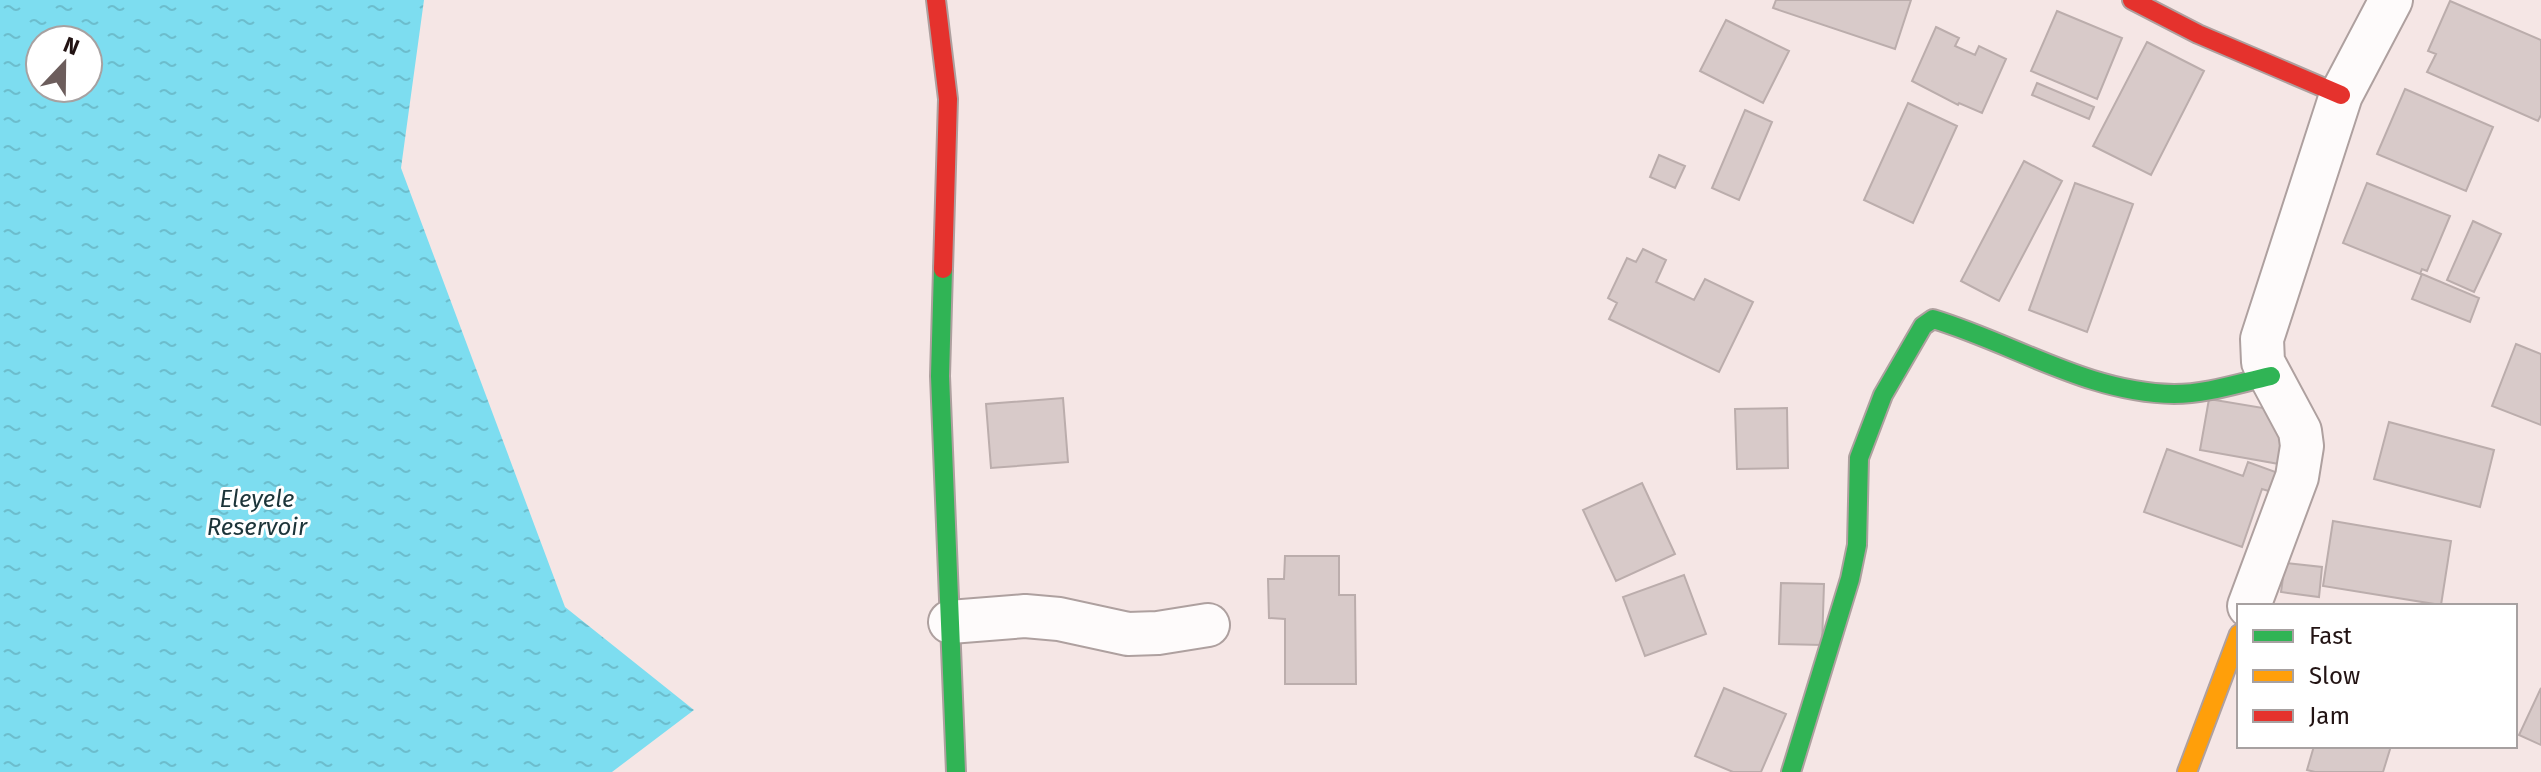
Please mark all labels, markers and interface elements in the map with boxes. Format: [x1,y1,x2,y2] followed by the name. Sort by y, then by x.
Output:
[24,24,104,104] north arrow
[59,31,83,61] text: N
[207,485,308,541] water label: Eleyele Reservoir
[2237,604,2517,748] legend
[2309,622,2352,650] text: Fast
[2309,662,2360,690] text: Slow
[2309,702,2350,730] text: Jam

